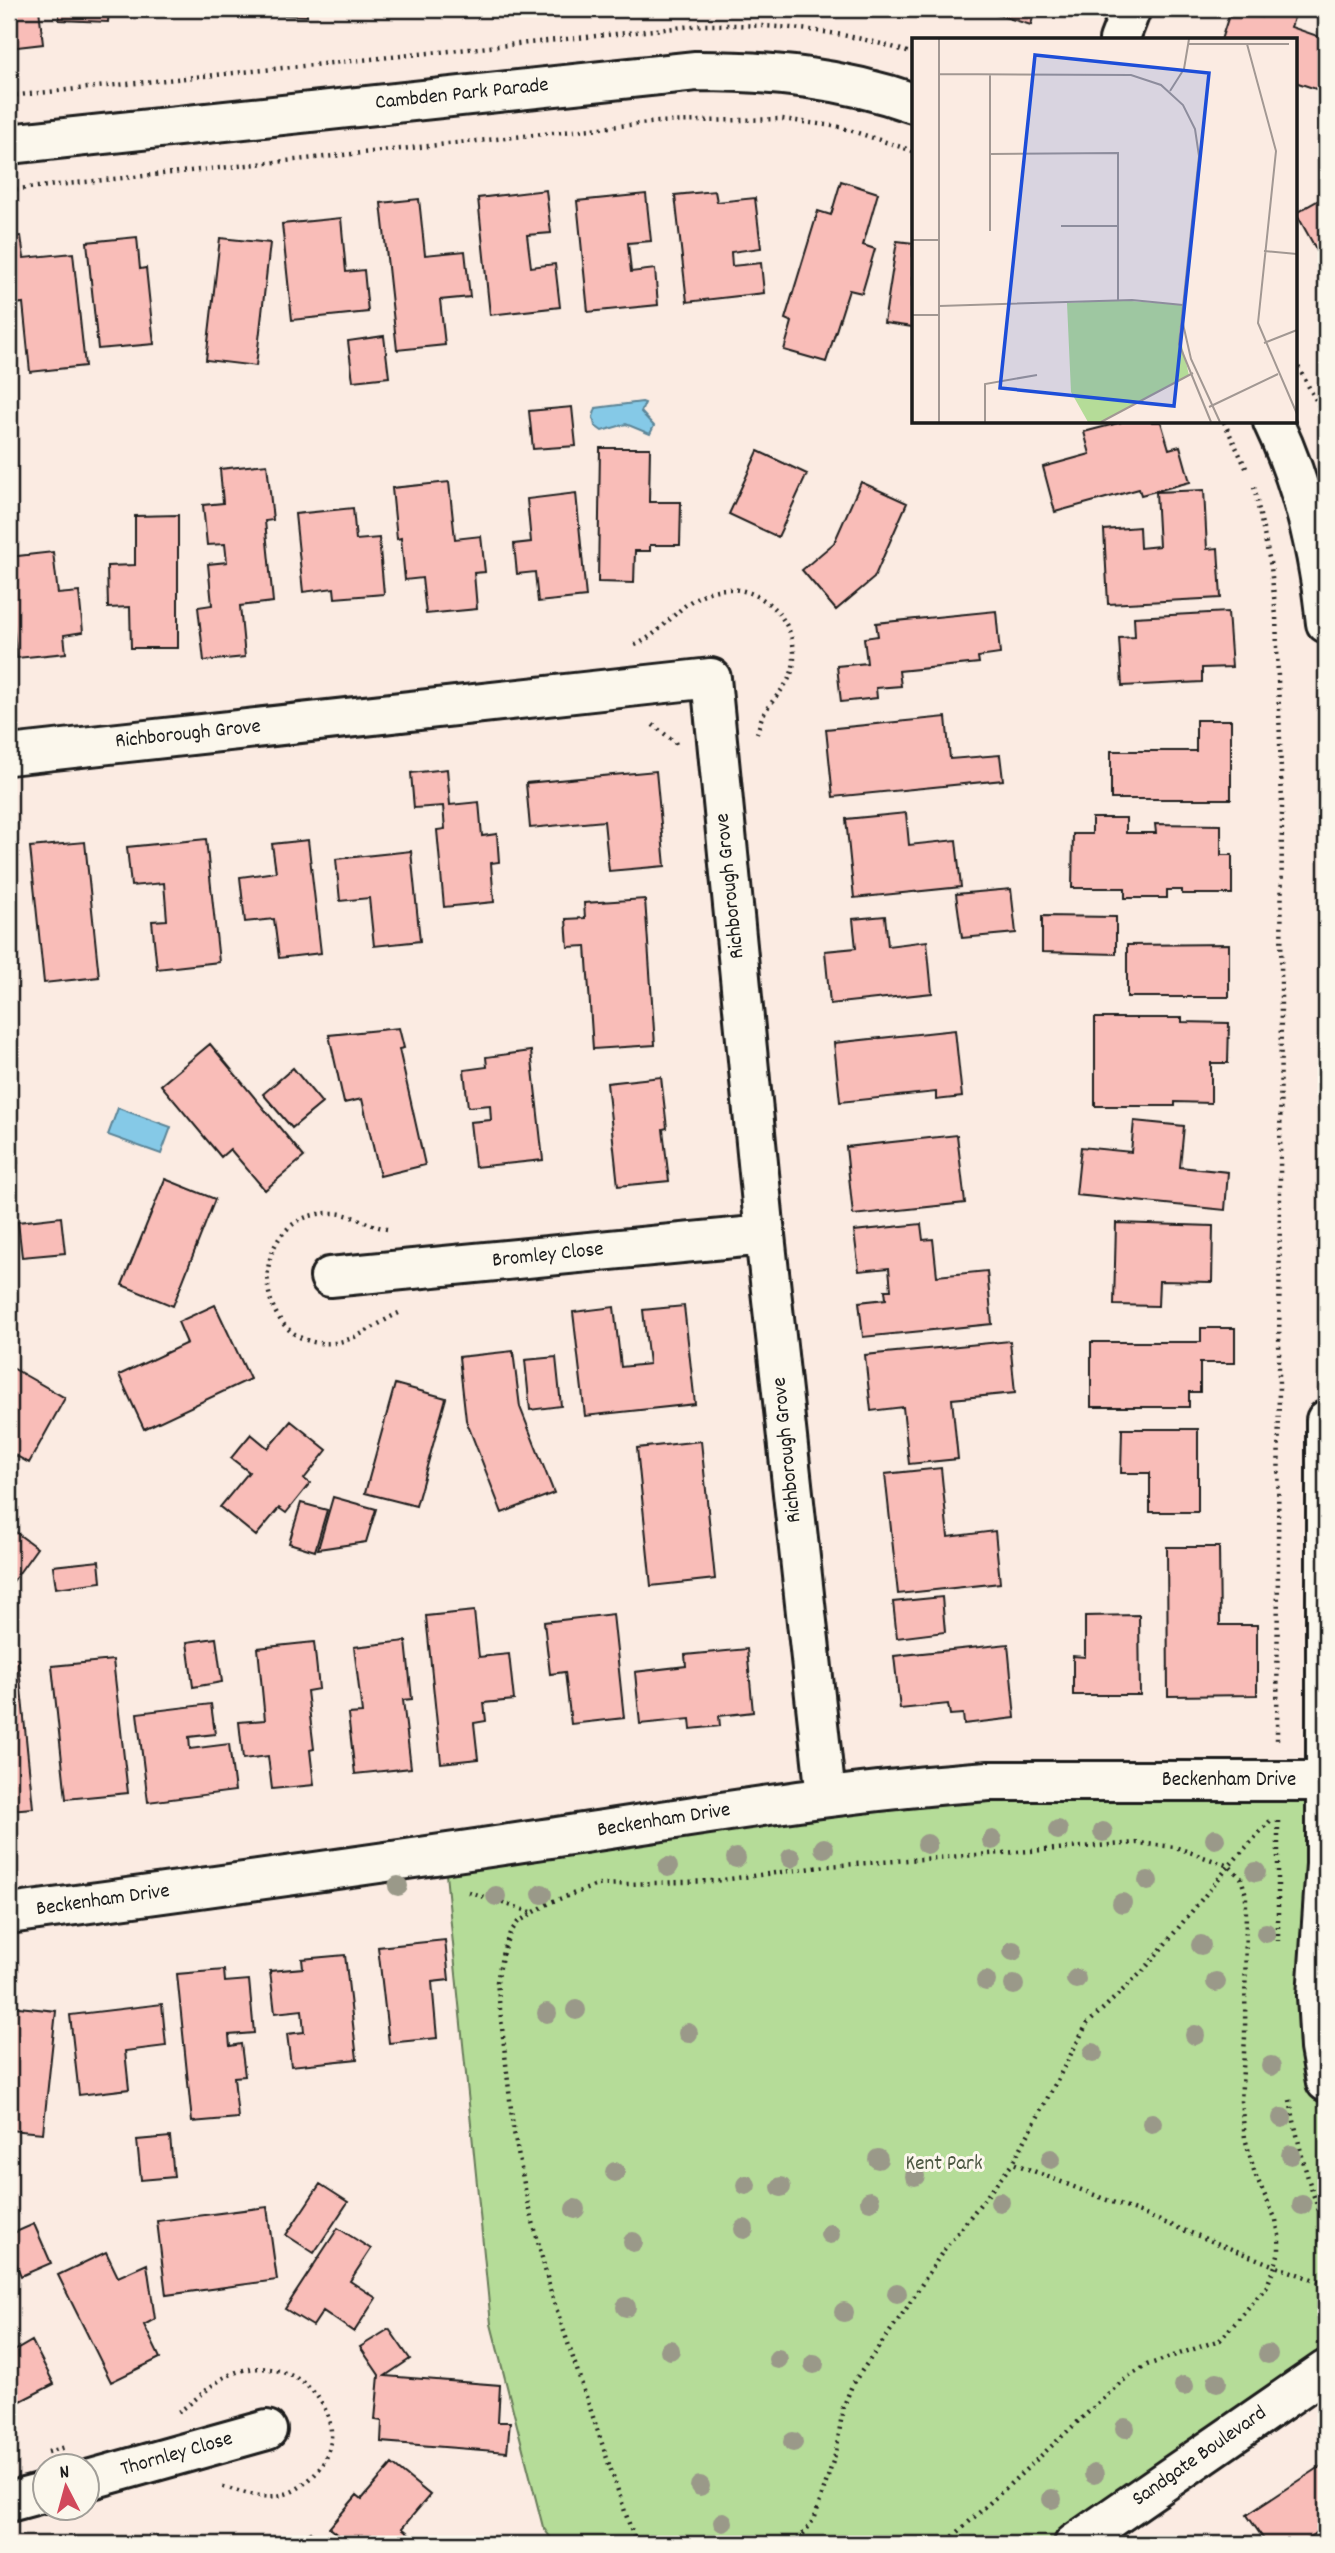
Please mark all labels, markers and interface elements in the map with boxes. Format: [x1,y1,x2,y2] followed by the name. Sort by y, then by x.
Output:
[912,38,1296,424] inset map
[374,71,550,119] street label: Cambden Park Parade
[114,712,262,758] street label: Richborough Grove
[708,812,754,960] street label: Richborough Grove
[491,1235,605,1277] street label: Bromley Close
[765,1376,811,1524] street label: Richborough Grove
[1162,1766,1296,1796] street label: Beckenham Drive
[595,1796,733,1846] street label: Beckenham Drive
[34,1877,172,1925] street label: Beckenham Drive
[906,2150,983,2180] park label: Kent Park
[1127,2399,1273,2515] street label: Sandgate Boulevard
[117,2425,237,2485] street label: Thornley Close
[32,2452,102,2522] north arrow
[59,2460,71,2487] text: N

